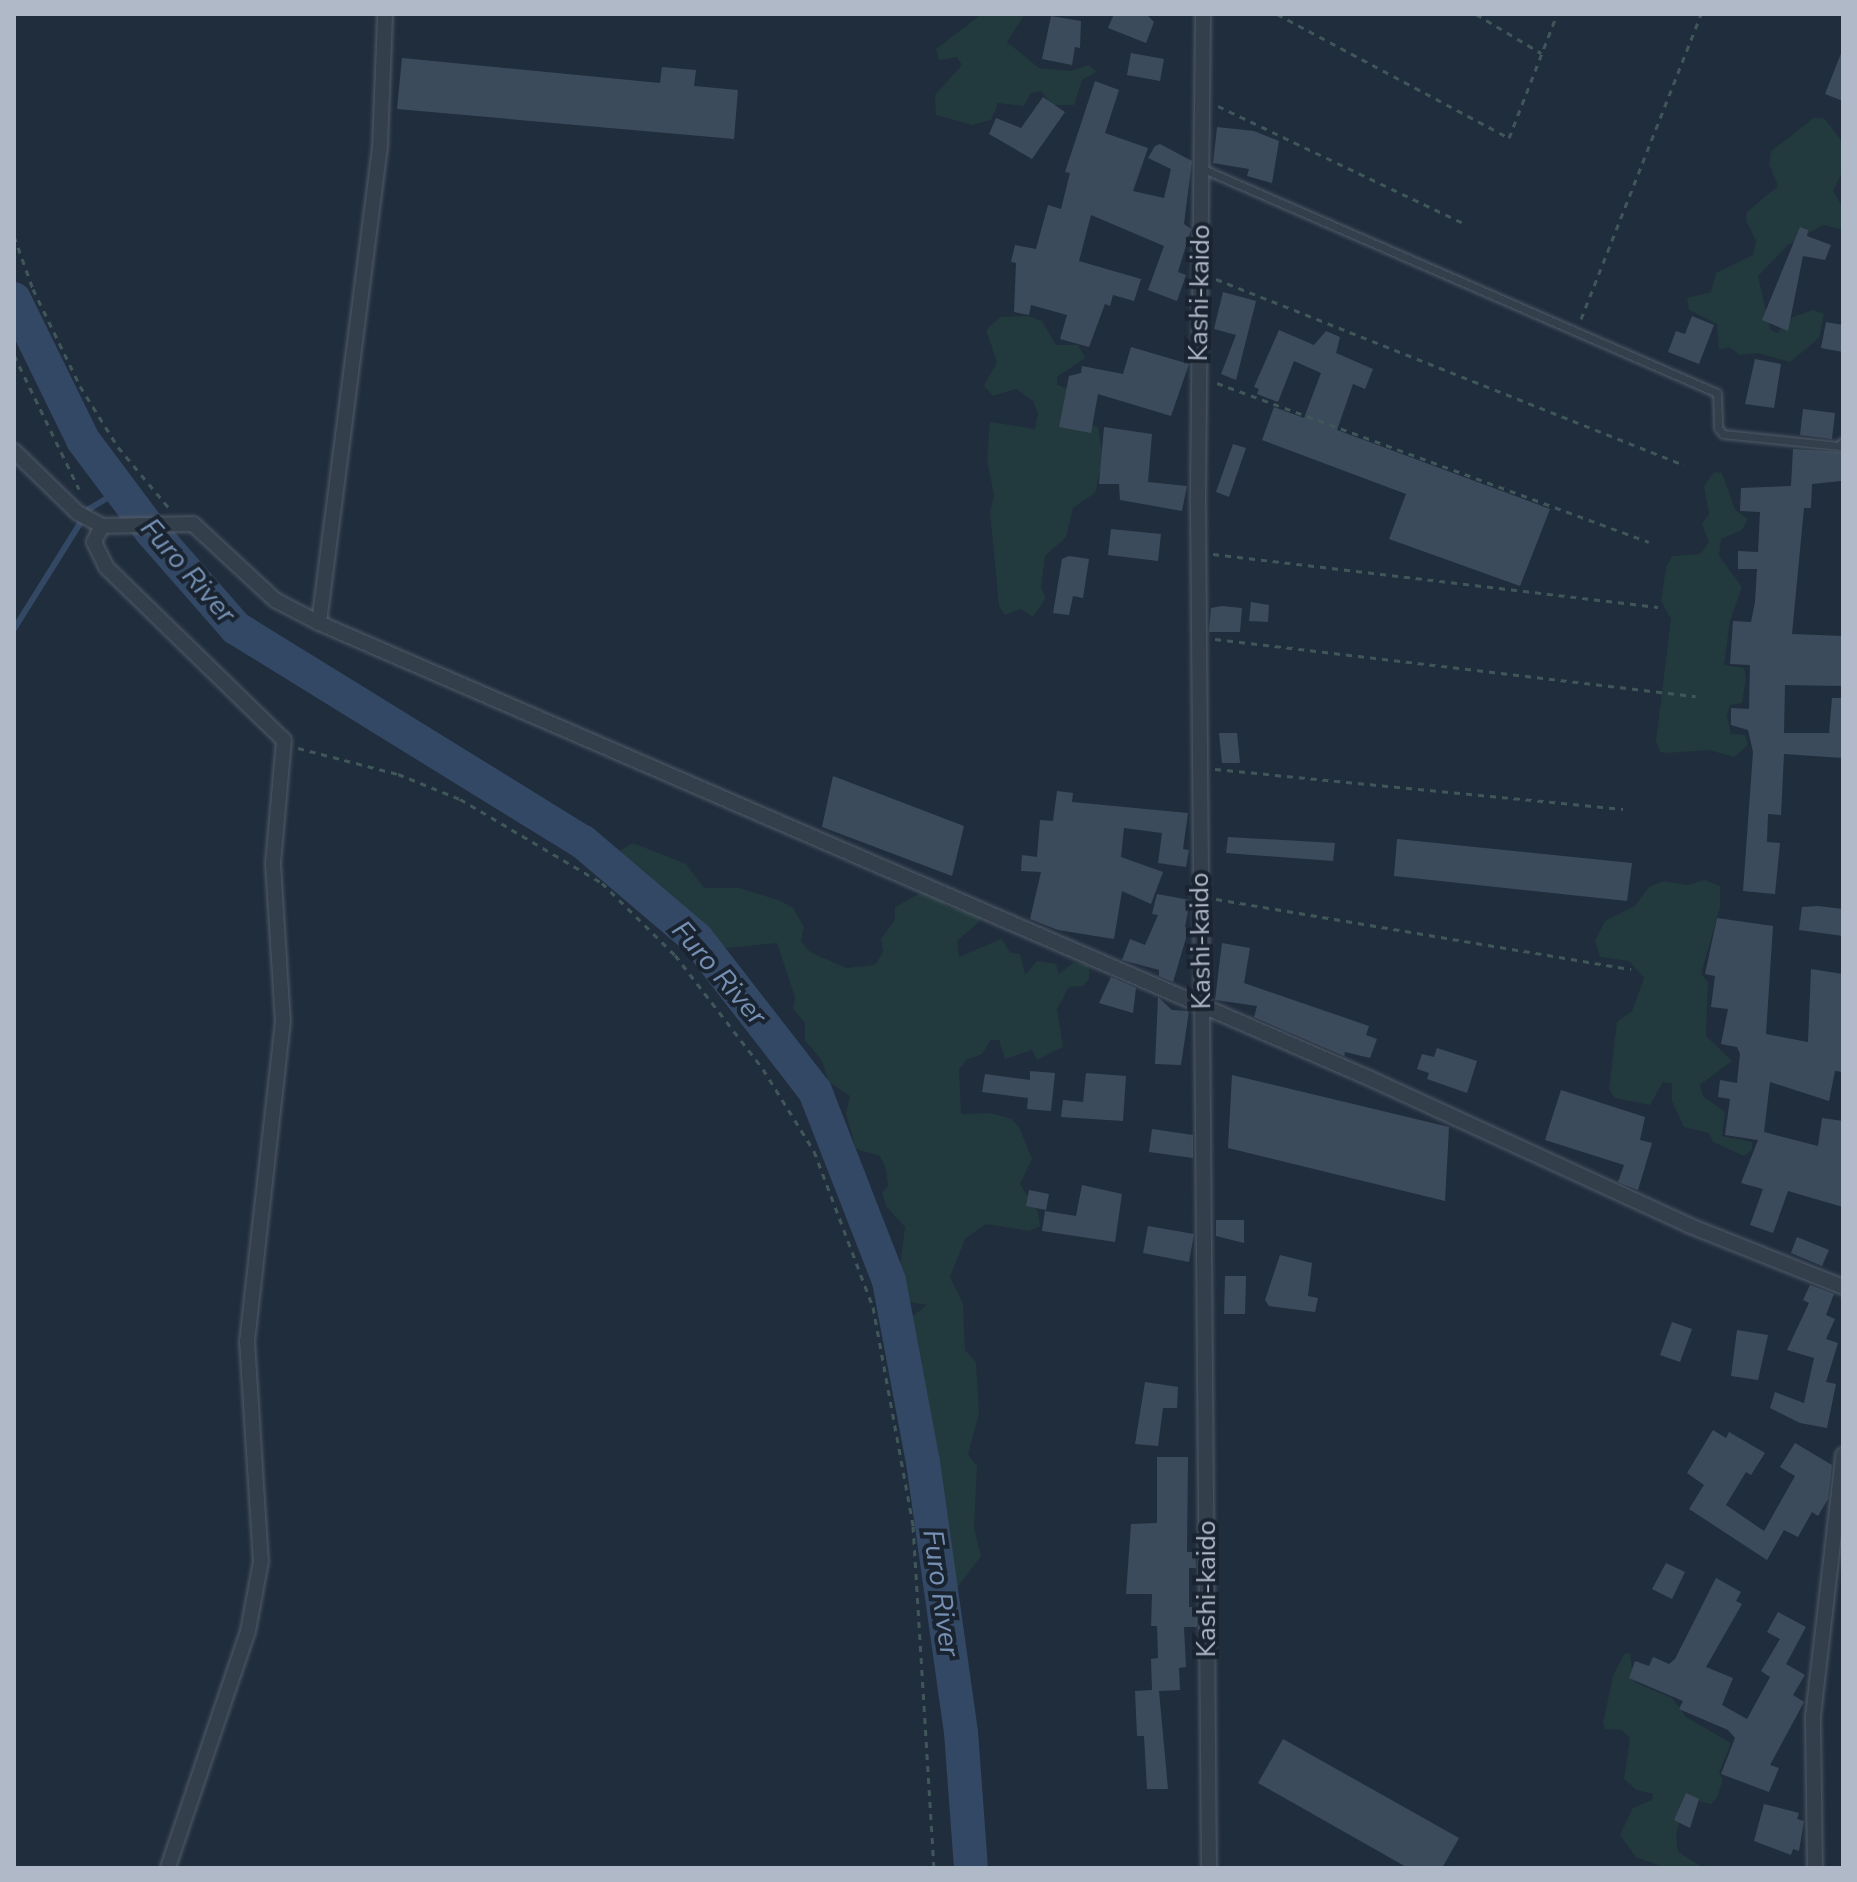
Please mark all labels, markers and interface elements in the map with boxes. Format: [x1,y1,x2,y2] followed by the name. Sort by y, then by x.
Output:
[1183,224,1217,362] street label: Kashi-kaido
[133,512,243,630] water label: Furo River
[1184,872,1218,1010] street label: Kashi-kaido
[664,914,774,1032] water label: Furo River
[1191,1521,1223,1657] street label: Kashi-kaido
[915,1527,967,1659] water label: Furo River

